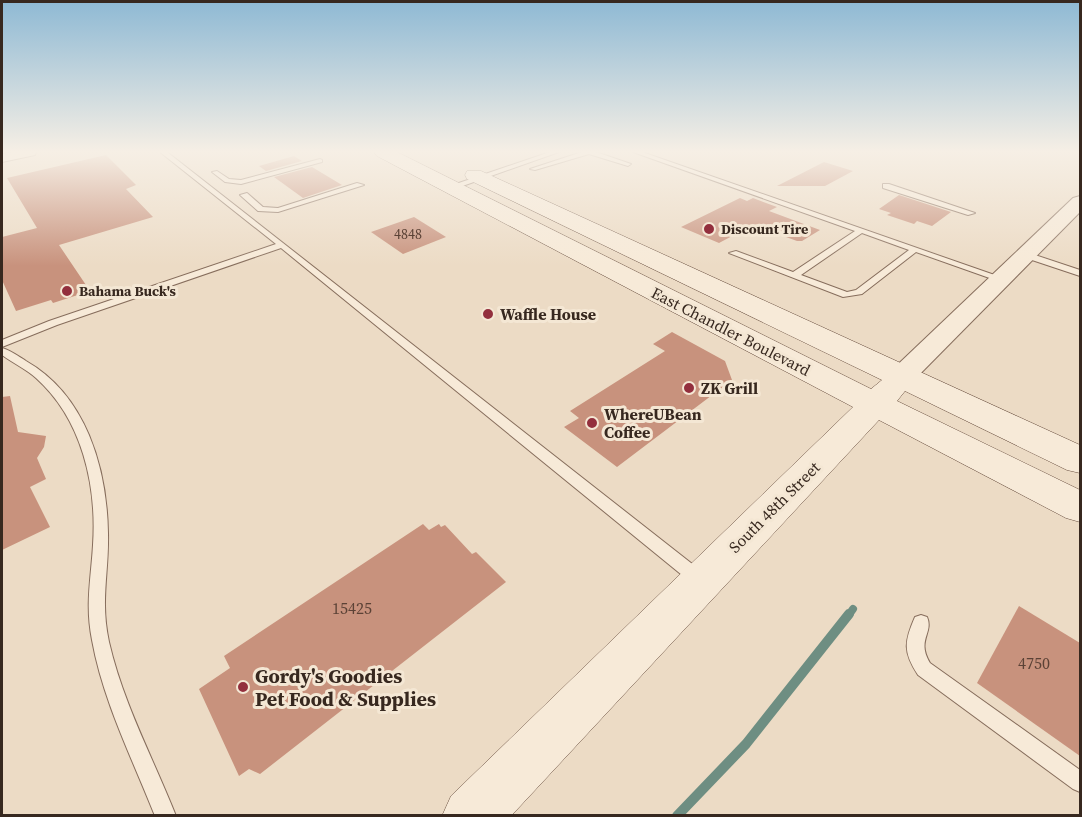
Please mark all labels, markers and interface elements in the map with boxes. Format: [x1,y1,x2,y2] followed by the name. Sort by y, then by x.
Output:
[721,219,808,239] place label: Discount Tire
[702,222,716,236] marker: Discount Tire
[394,224,422,244] house number: 4848
[79,281,176,301] place label: Bahama Buck's
[648,281,814,381] street label: East Chandler Boulevard
[60,284,74,298] marker: Bahama Buck's
[500,303,596,325] place label: Waffle House
[481,307,495,321] marker: Waffle House
[701,377,758,399] place label: ZK Grill
[682,381,696,395] marker: ZK Grill
[604,403,702,443] place label: WhereUBean Coffee
[585,416,599,430] marker: WhereUBean Coffee
[724,456,825,557] street label: South 48th Street
[332,597,372,619] house number: 15425
[1018,652,1050,674] house number: 4750
[255,662,436,713] place label: Gordy's Goodies Pet Food & Supplies
[236,680,250,694] marker: Gordy's Goodies Pet Food & Supplies

